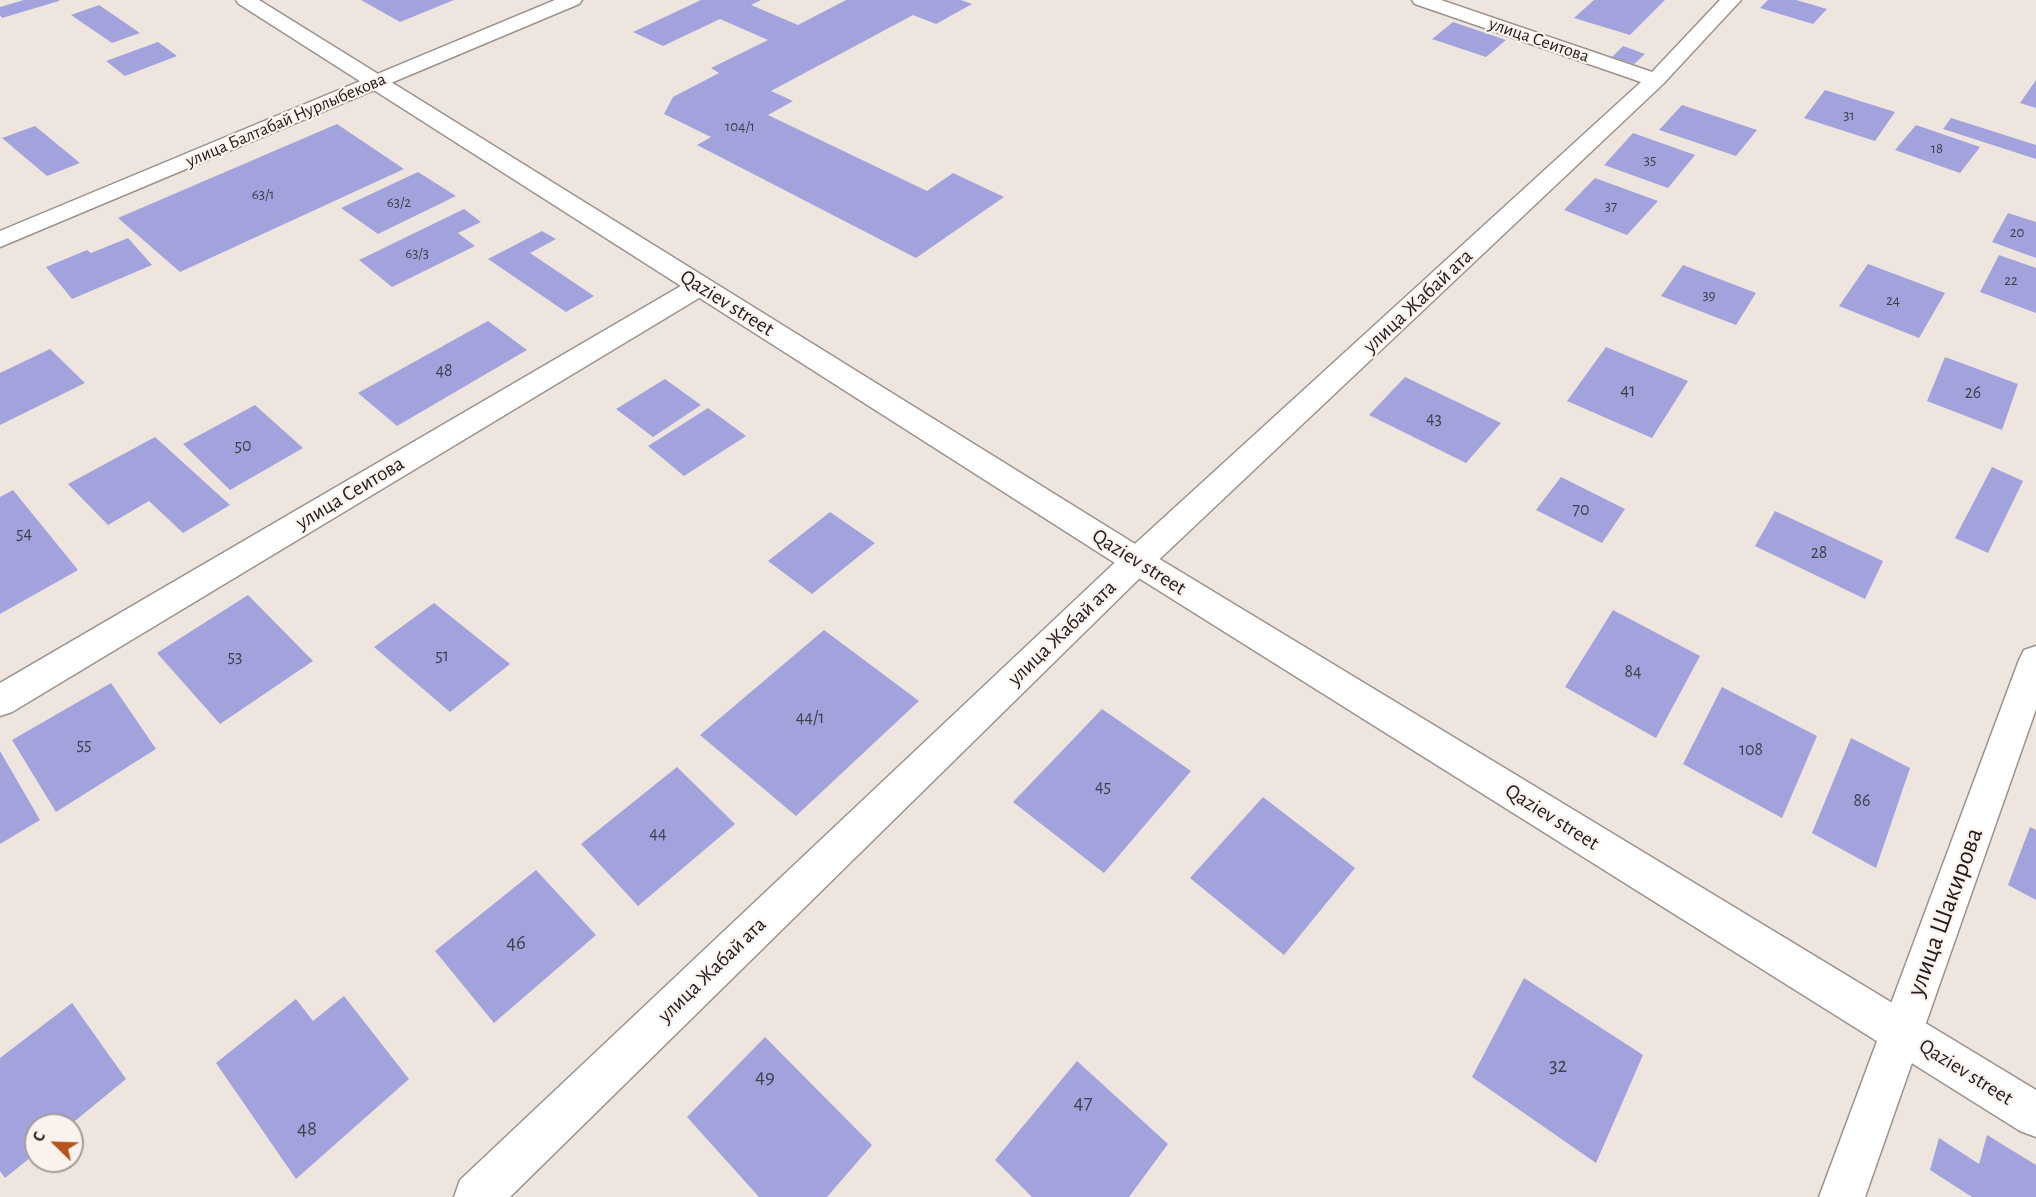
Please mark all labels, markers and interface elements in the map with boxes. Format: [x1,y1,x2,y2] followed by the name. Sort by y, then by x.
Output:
[1486,13,1592,67] street label: улица Сеитова
[183,68,389,172] street label: улица Балтабай Нурлыбекова
[1843,106,1855,124] house number: 31
[725,117,755,135] house number: 104/1
[1931,139,1943,157] house number: 18
[1644,151,1656,169] house number: 35
[252,185,274,203] house number: 63/1
[387,193,411,211] house number: 63/2
[1605,197,1617,215] house number: 37
[2010,223,2024,241] house number: 20
[405,244,429,262] house number: 63/3
[1358,244,1478,358] street label: улица Жабай ата
[675,264,779,342] street label: Qaziev street
[2004,271,2018,289] house number: 22
[1702,286,1716,304] house number: 39
[1886,291,1900,309] house number: 24
[435,360,453,382] house number: 48
[1621,380,1635,402] house number: 41
[1965,382,1981,404] house number: 26
[1426,408,1442,430] house number: 43
[234,435,252,457] house number: 50
[291,451,409,535] street label: улица Сеитова
[1572,499,1590,521] house number: 70
[16,523,32,545] house number: 54
[1087,523,1191,601] street label: Qaziev street
[1811,542,1827,564] house number: 28
[1003,575,1121,691] street label: улица Жабай ата
[435,645,449,667] house number: 51
[228,646,242,668] house number: 53
[1624,661,1642,683] house number: 84
[796,707,824,729] house number: 44/1
[76,734,92,756] house number: 55
[1739,739,1763,761] house number: 108
[1095,776,1111,798] house number: 45
[1500,778,1604,856] street label: Qaziev street
[1854,790,1870,812] house number: 86
[649,823,667,845] house number: 44
[1900,824,1990,1000] street label: улица Шакирова
[653,912,771,1028] street label: улица Жабай ата
[506,930,526,956] house number: 46
[1914,1033,2018,1111] street label: Qaziev street
[1549,1053,1567,1079] house number: 32
[755,1064,775,1090] house number: 49
[1074,1090,1092,1116] house number: 47
[24,1113,84,1173] north arrow
[297,1116,317,1142] house number: 48
[30,1130,48,1144] text: С

